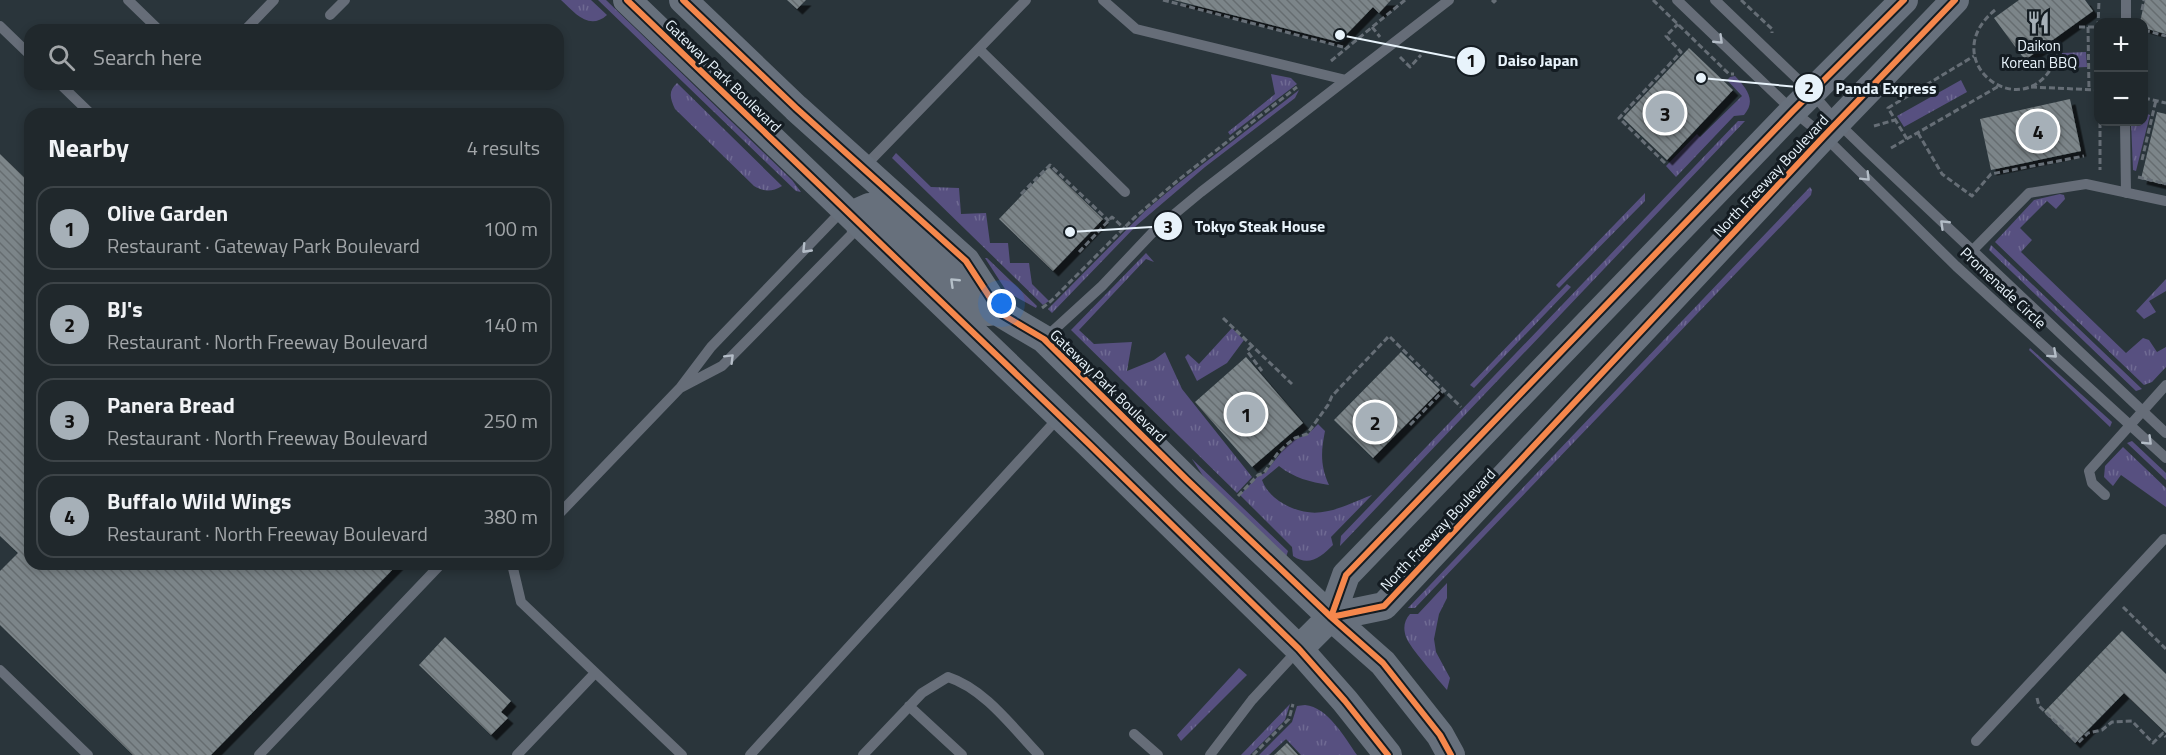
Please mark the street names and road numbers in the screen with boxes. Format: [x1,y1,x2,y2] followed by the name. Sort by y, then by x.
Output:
[660,14,787,138] street label: Gateway Park Boulevard
[1708,109,1834,242] street label: North Freeway Boulevard
[1955,242,2052,334] street label: Promenade Circle
[1045,324,1172,448] street label: Gateway Park Boulevard
[1375,463,1501,596] street label: North Freeway Boulevard

